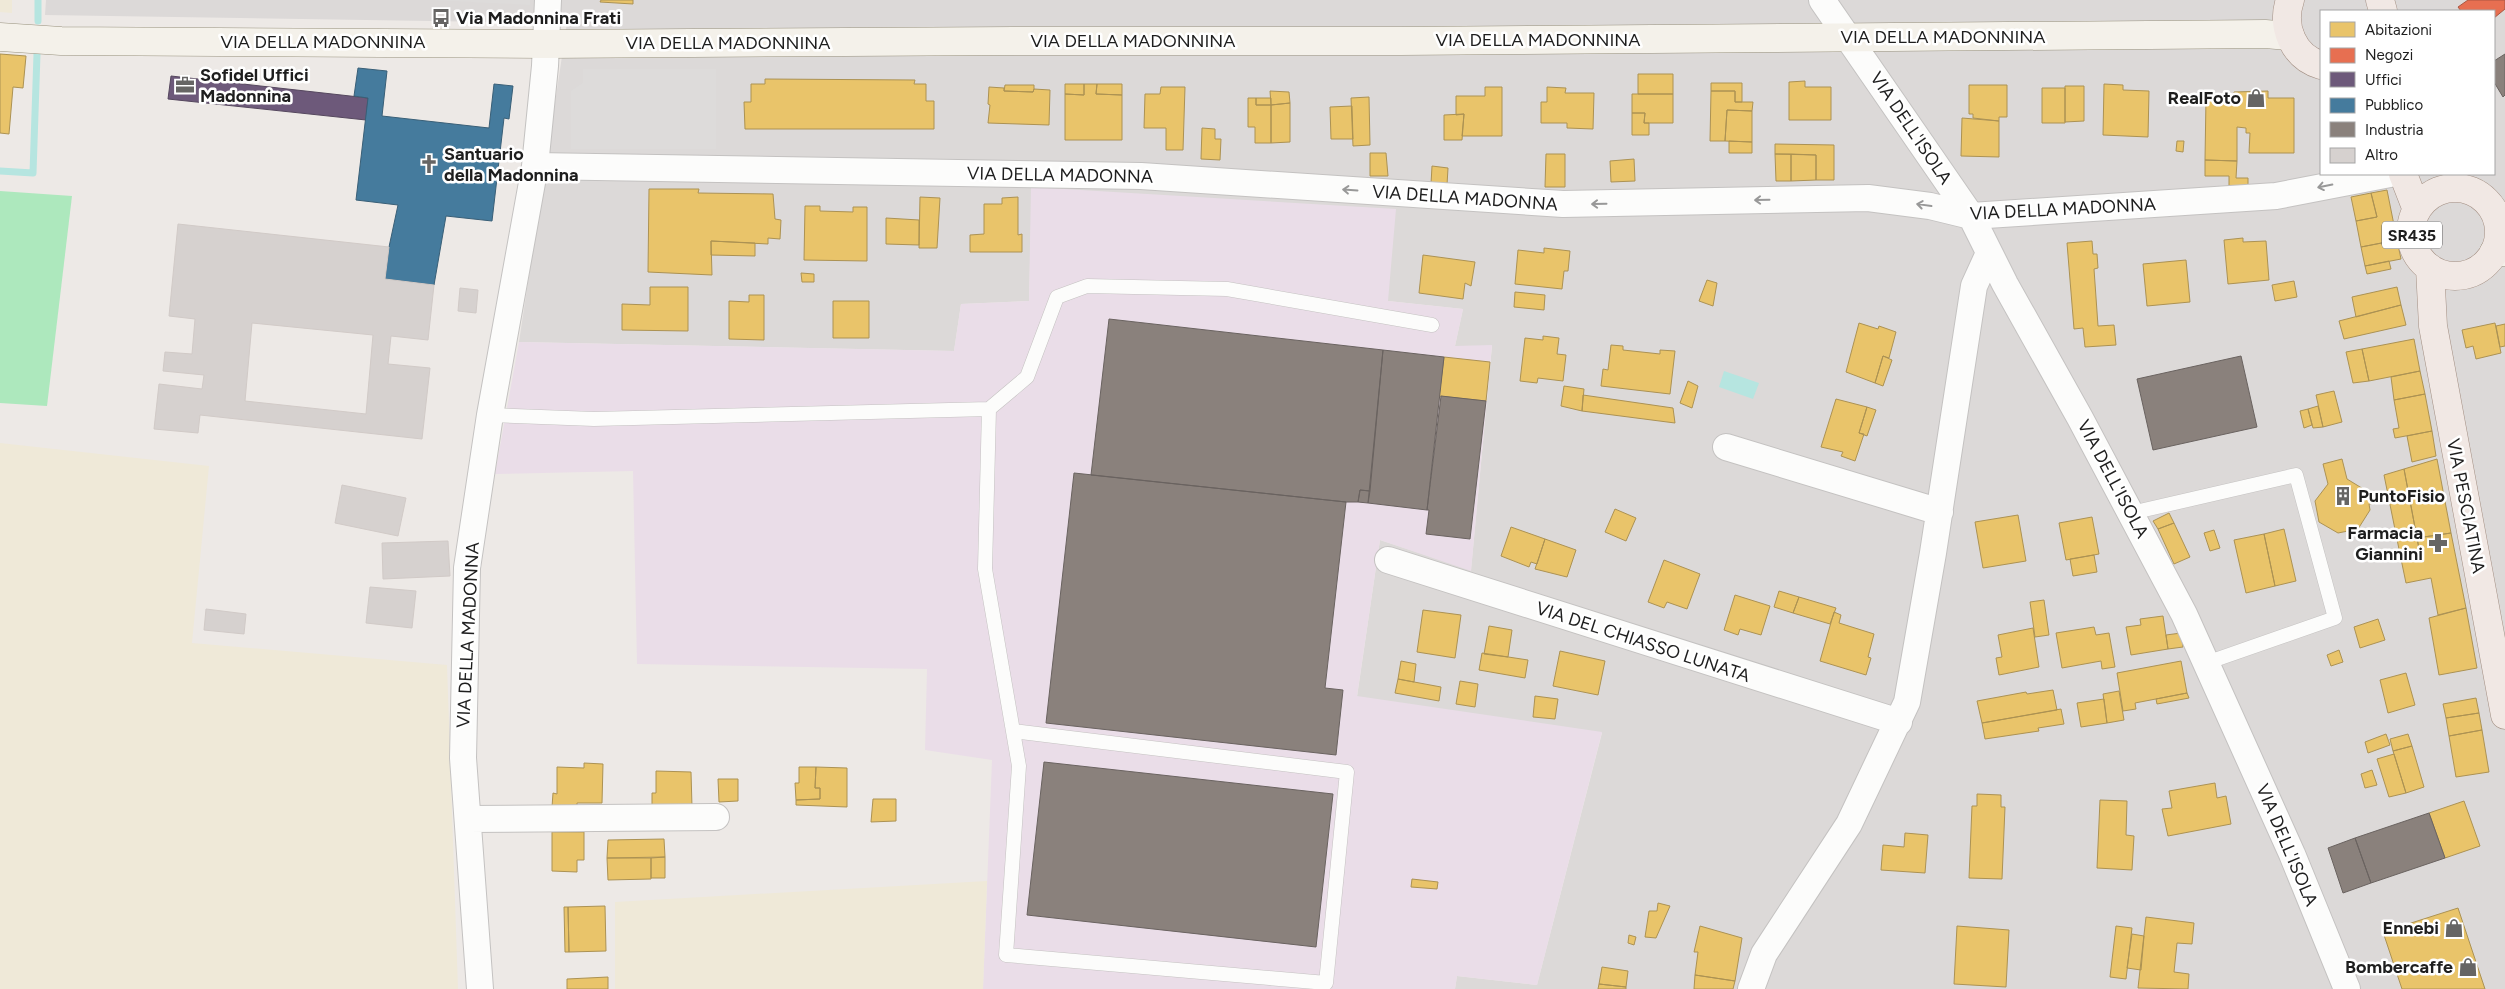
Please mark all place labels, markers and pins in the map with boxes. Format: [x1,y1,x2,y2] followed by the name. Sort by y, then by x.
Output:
[430,7,452,29] bus stop icon: Via Madonnina Frati
[456,7,621,29] place label: Via Madonnina Frati
[200,64,309,107] place label: Sofidel Uffici Madonnina
[174,74,196,96] office icon: Sofidel Uffici Madonnina
[2168,87,2241,109] place label: RealFoto
[2245,87,2267,109] shop icon: RealFoto
[444,143,579,186] place label: Santuario della Madonnina
[418,153,440,175] church icon: Santuario della Madonnina
[2332,485,2354,507] building icon: PuntoFisio
[2358,485,2445,507] place label: PuntoFisio
[2347,522,2423,565] place label: Farmacia Giannini
[2427,532,2449,554] pharmacy icon: Farmacia Giannini
[2383,917,2439,939] place label: Ennebi
[2443,917,2465,939] shop icon: Ennebi
[2345,956,2453,978] place label: Bombercaffe
[2457,956,2479,978] shop icon: Bombercaffe

